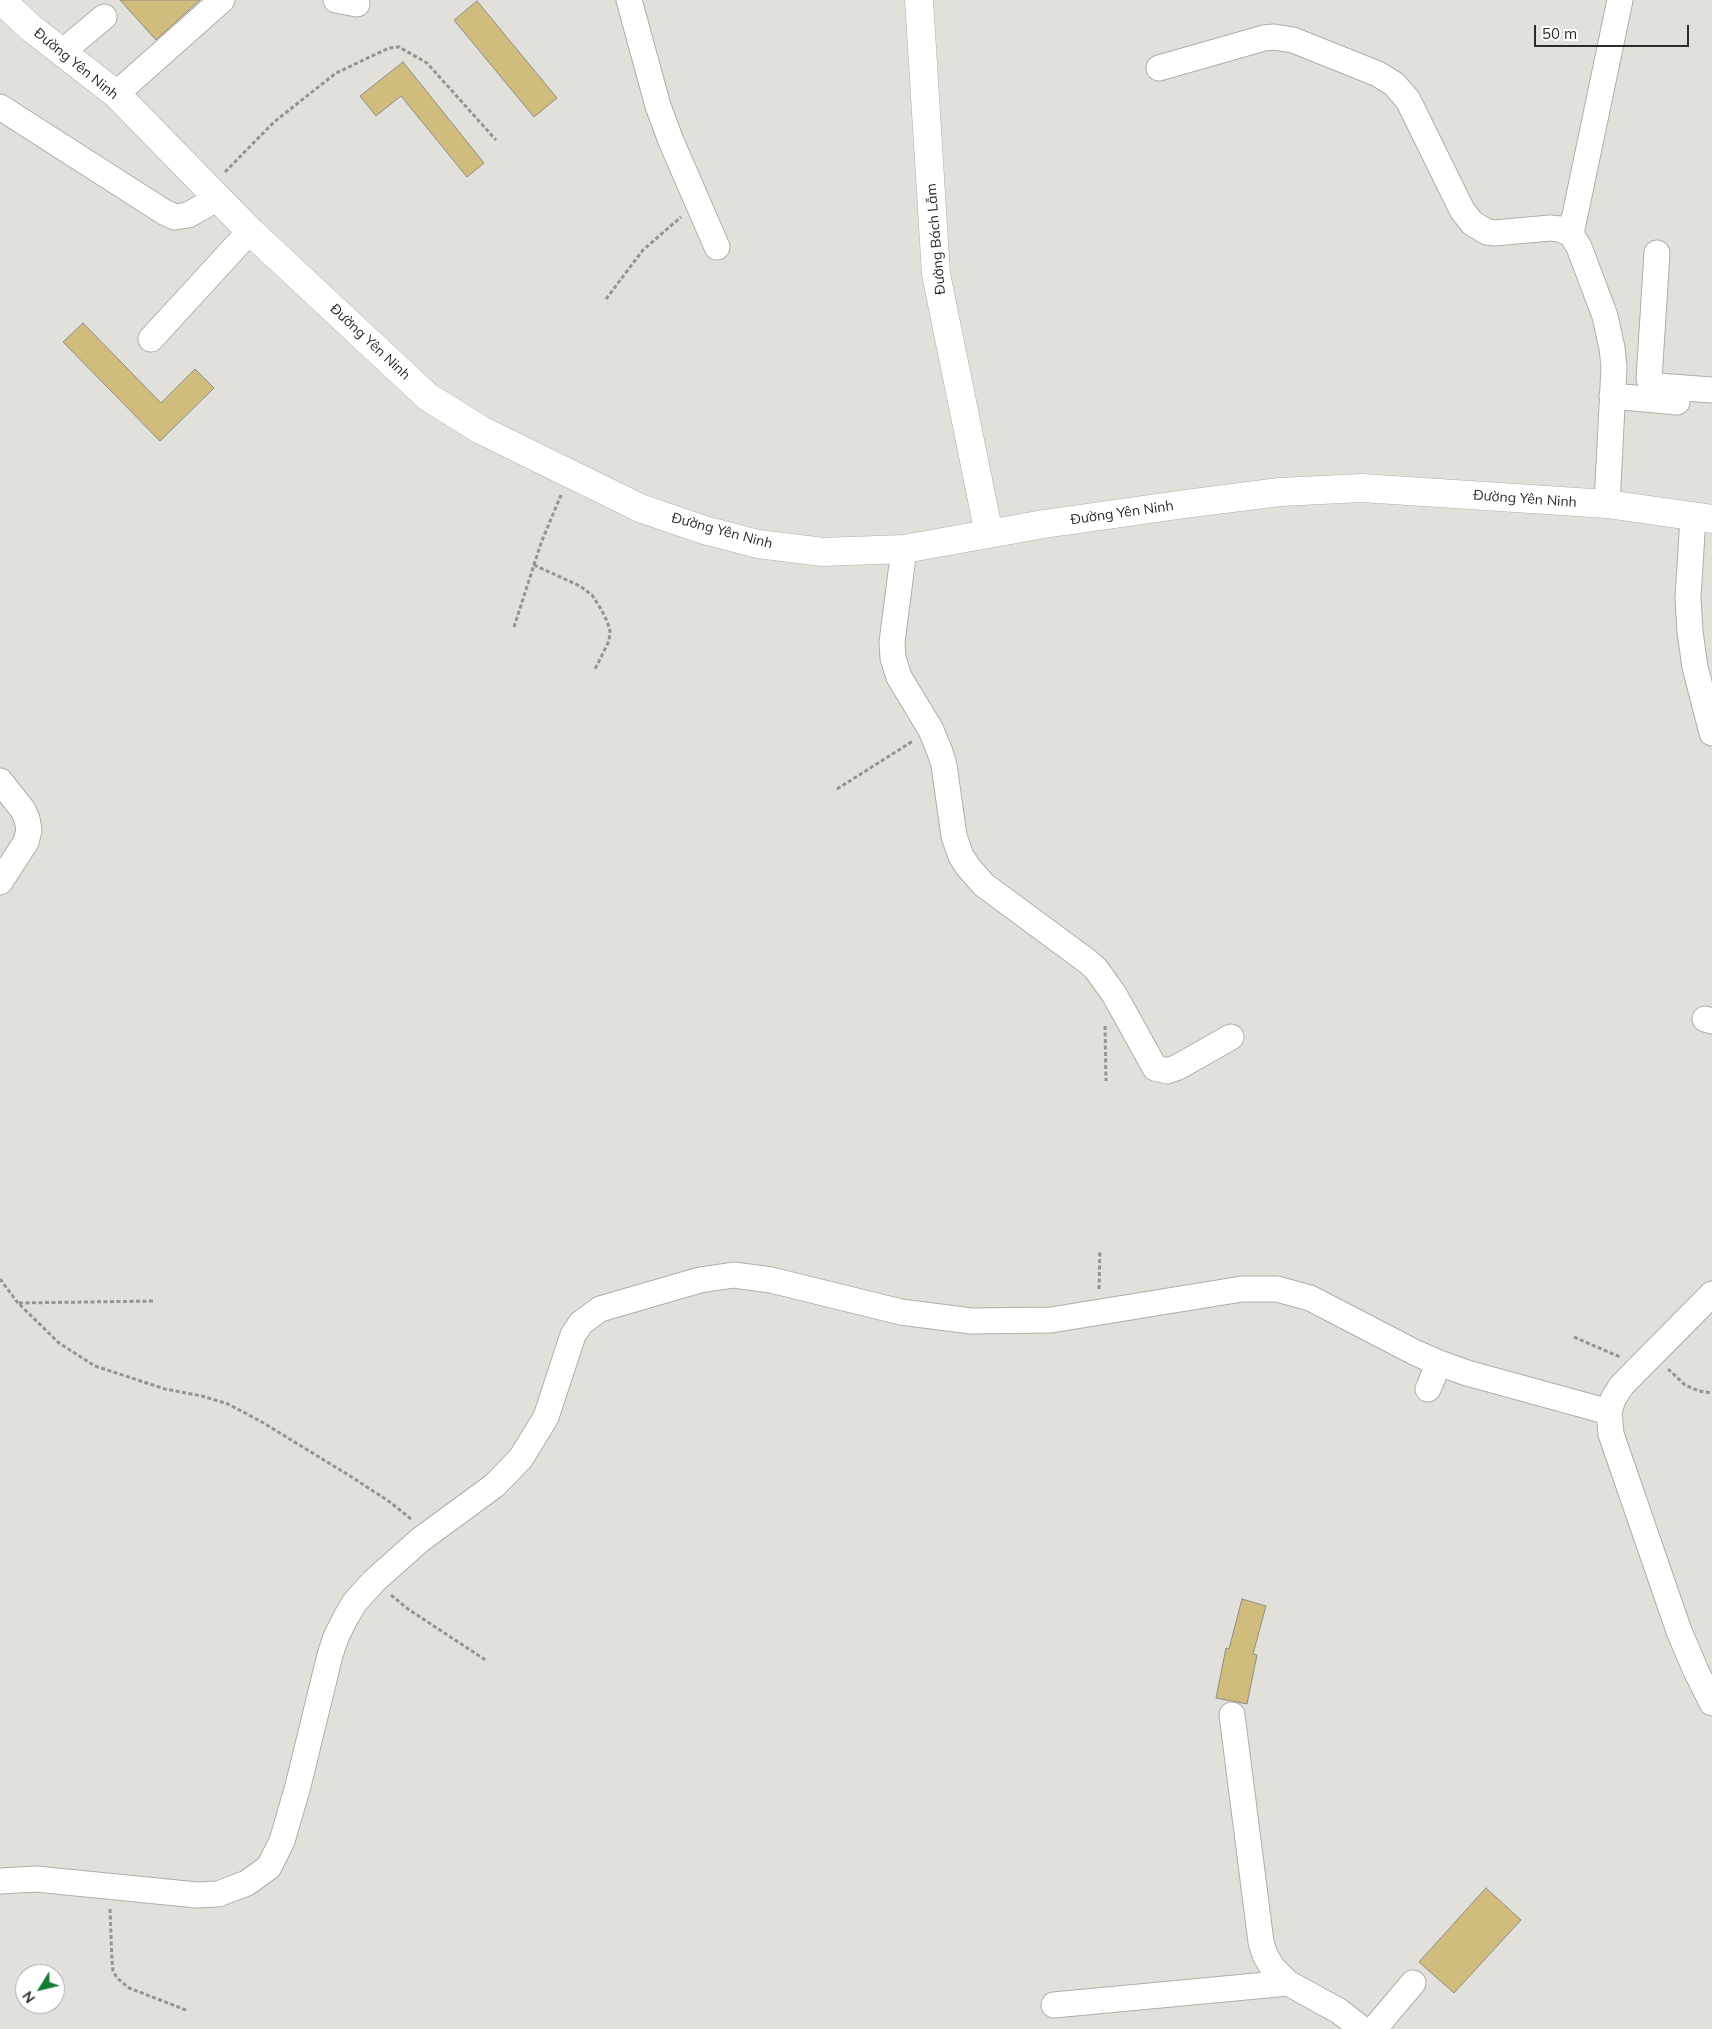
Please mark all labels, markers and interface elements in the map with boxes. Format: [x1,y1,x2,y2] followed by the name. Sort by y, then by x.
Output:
[1537,15,1692,47] scale bar
[1542,24,1577,43] text: 50 m
[30,25,122,103] street label: Đường Yên Ninh
[923,183,949,295] street label: Đường Bách Lẫm
[326,300,414,384] street label: Đường Yên Ninh
[1473,487,1577,511] street label: Đường Yên Ninh
[1069,497,1175,529] street label: Đường Yên Ninh
[670,509,774,553] street label: Đường Yên Ninh
[15,1964,65,2014] north arrow
[18,1988,39,2007] text: N

